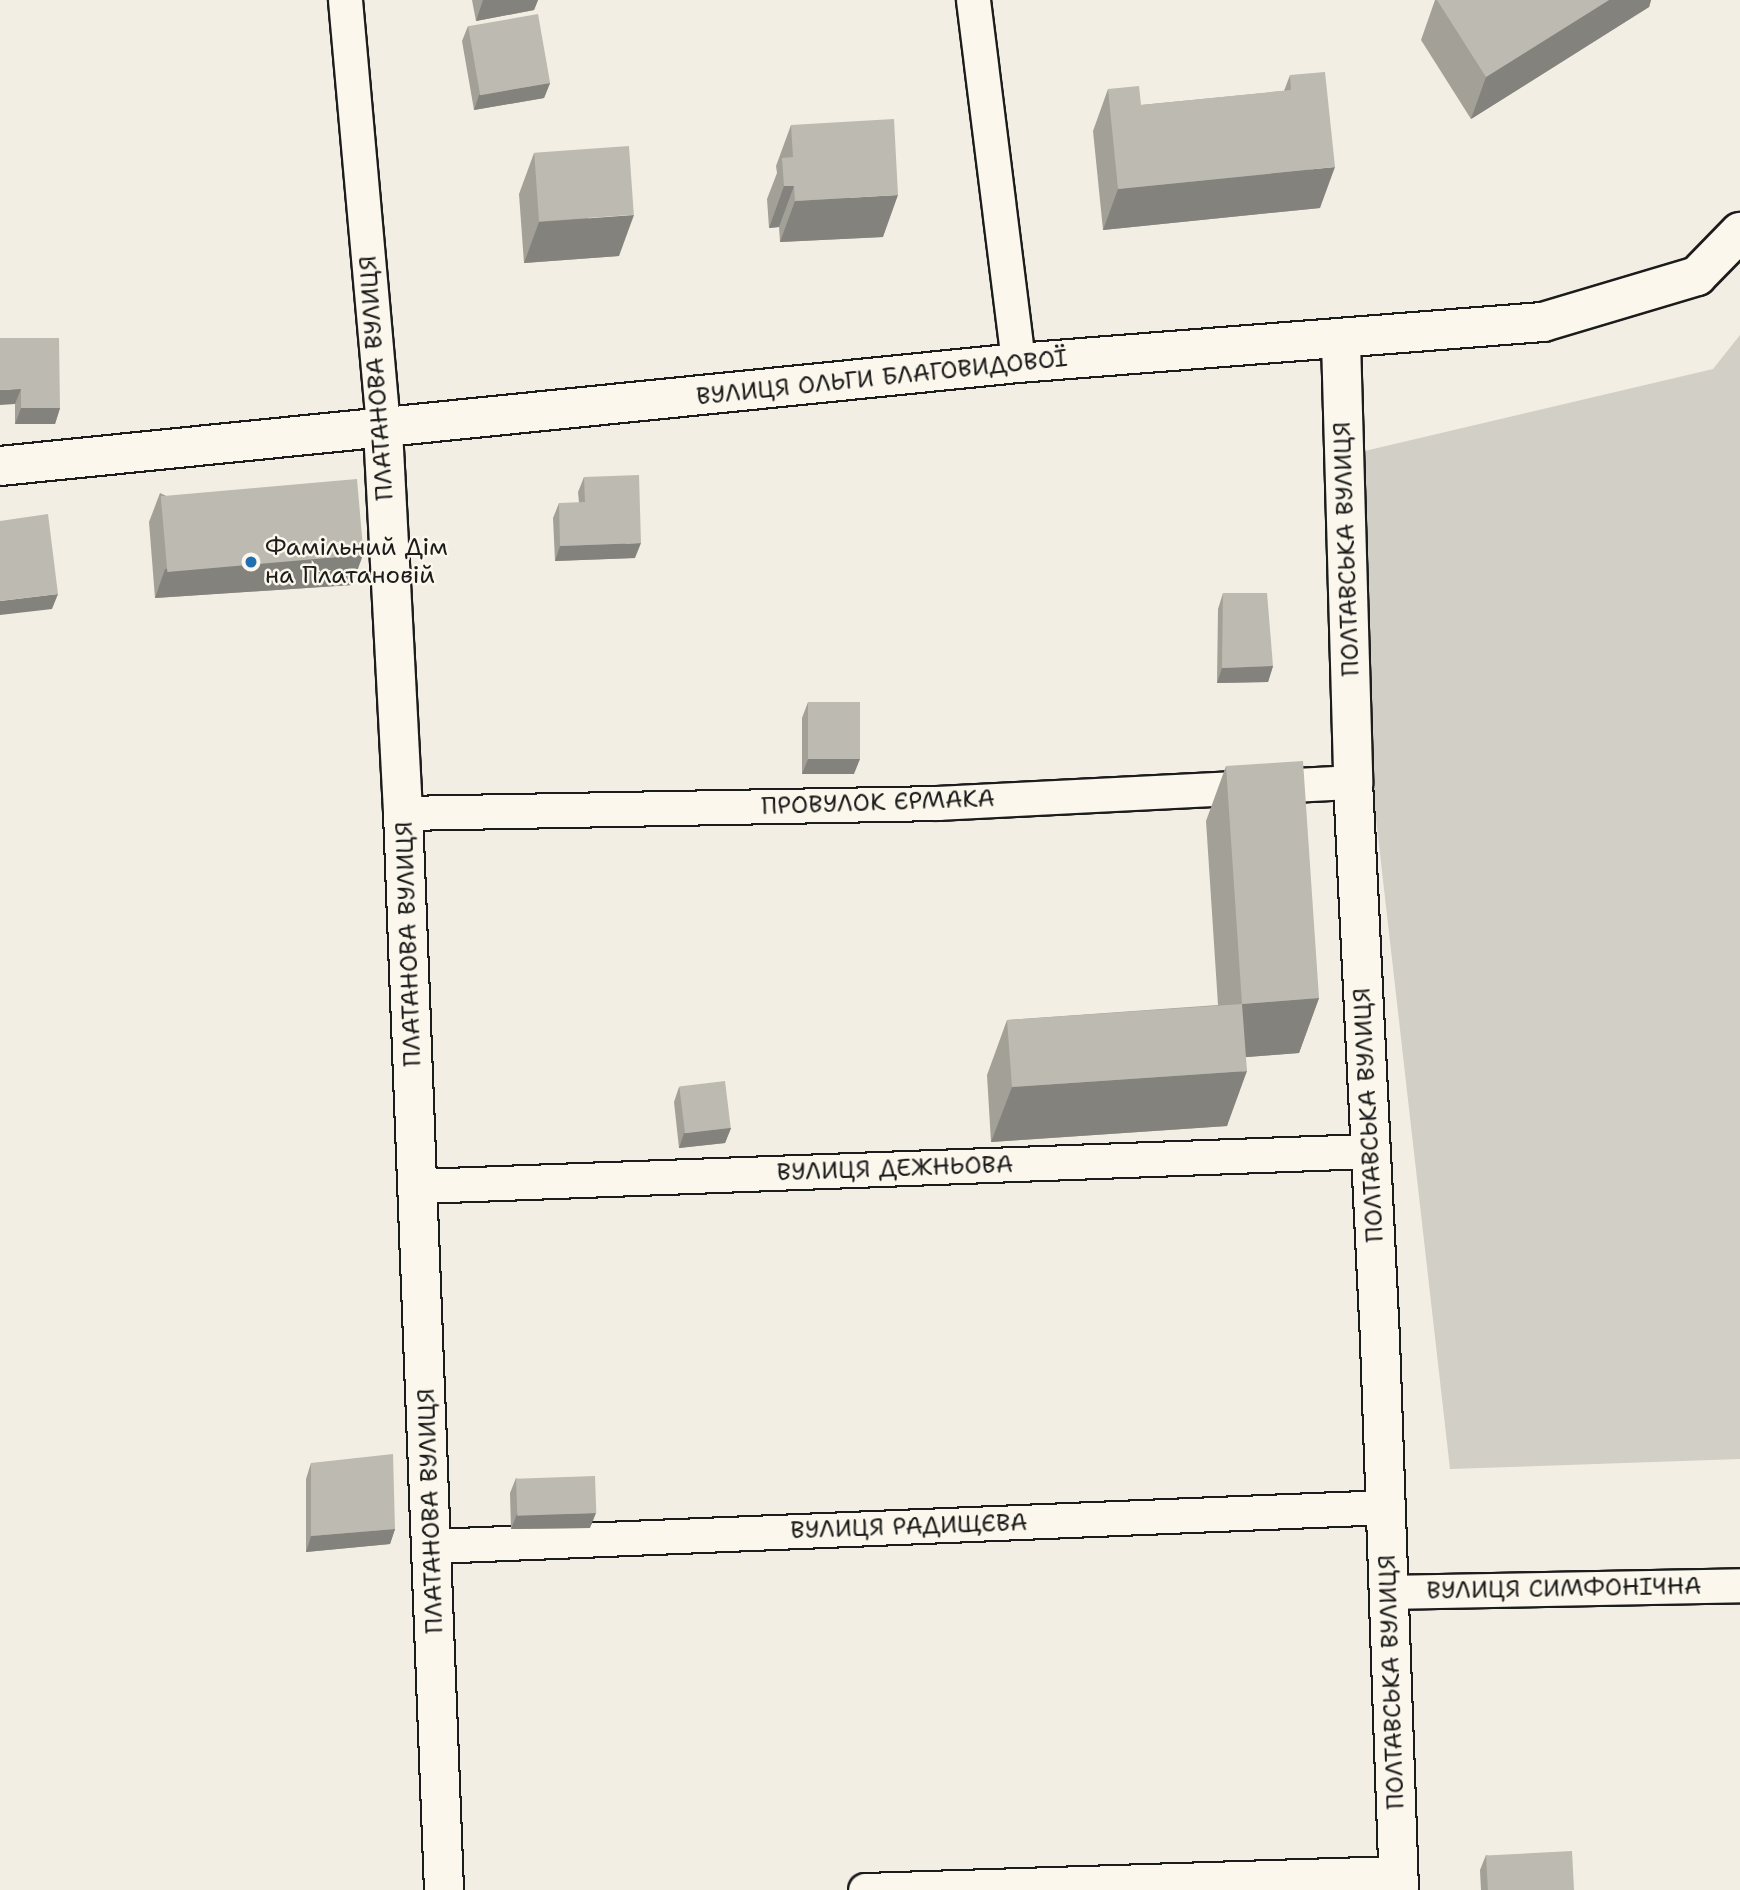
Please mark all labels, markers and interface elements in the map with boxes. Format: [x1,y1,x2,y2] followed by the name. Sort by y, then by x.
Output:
[354,255,400,501] street label: ПЛАТАНОВА ВУЛИЦЯ
[695,344,1069,412] street label: ВУЛИЦЯ ОЛЬГИ БЛАГОВИДОВОЇ
[1328,421,1366,677] street label: ПОЛТАВСЬКА ВУЛИЦЯ
[265,534,448,590] place label: Фамільний Дім на Платановій
[243,554,259,570] marker: Фамільний Дім на Платановій
[761,785,995,821] street label: ПРОВУЛОК ЄРМАКА
[390,821,428,1067] street label: ПЛАТАНОВА ВУЛИЦЯ
[1348,987,1390,1243] street label: ПОЛТАВСЬКА ВУЛИЦЯ
[776,1150,1014,1188] street label: ВУЛИЦЯ ДЕЖНЬОВА
[412,1388,450,1634] street label: ПЛАТАНОВА ВУЛИЦЯ
[790,1508,1028,1546] street label: ВУЛИЦЯ РАДИЩЄВА
[1373,1554,1411,1810] street label: ПОЛТАВСЬКА ВУЛИЦЯ
[1426,1572,1702,1606] street label: ВУЛИЦЯ СИМФОНІЧНА

